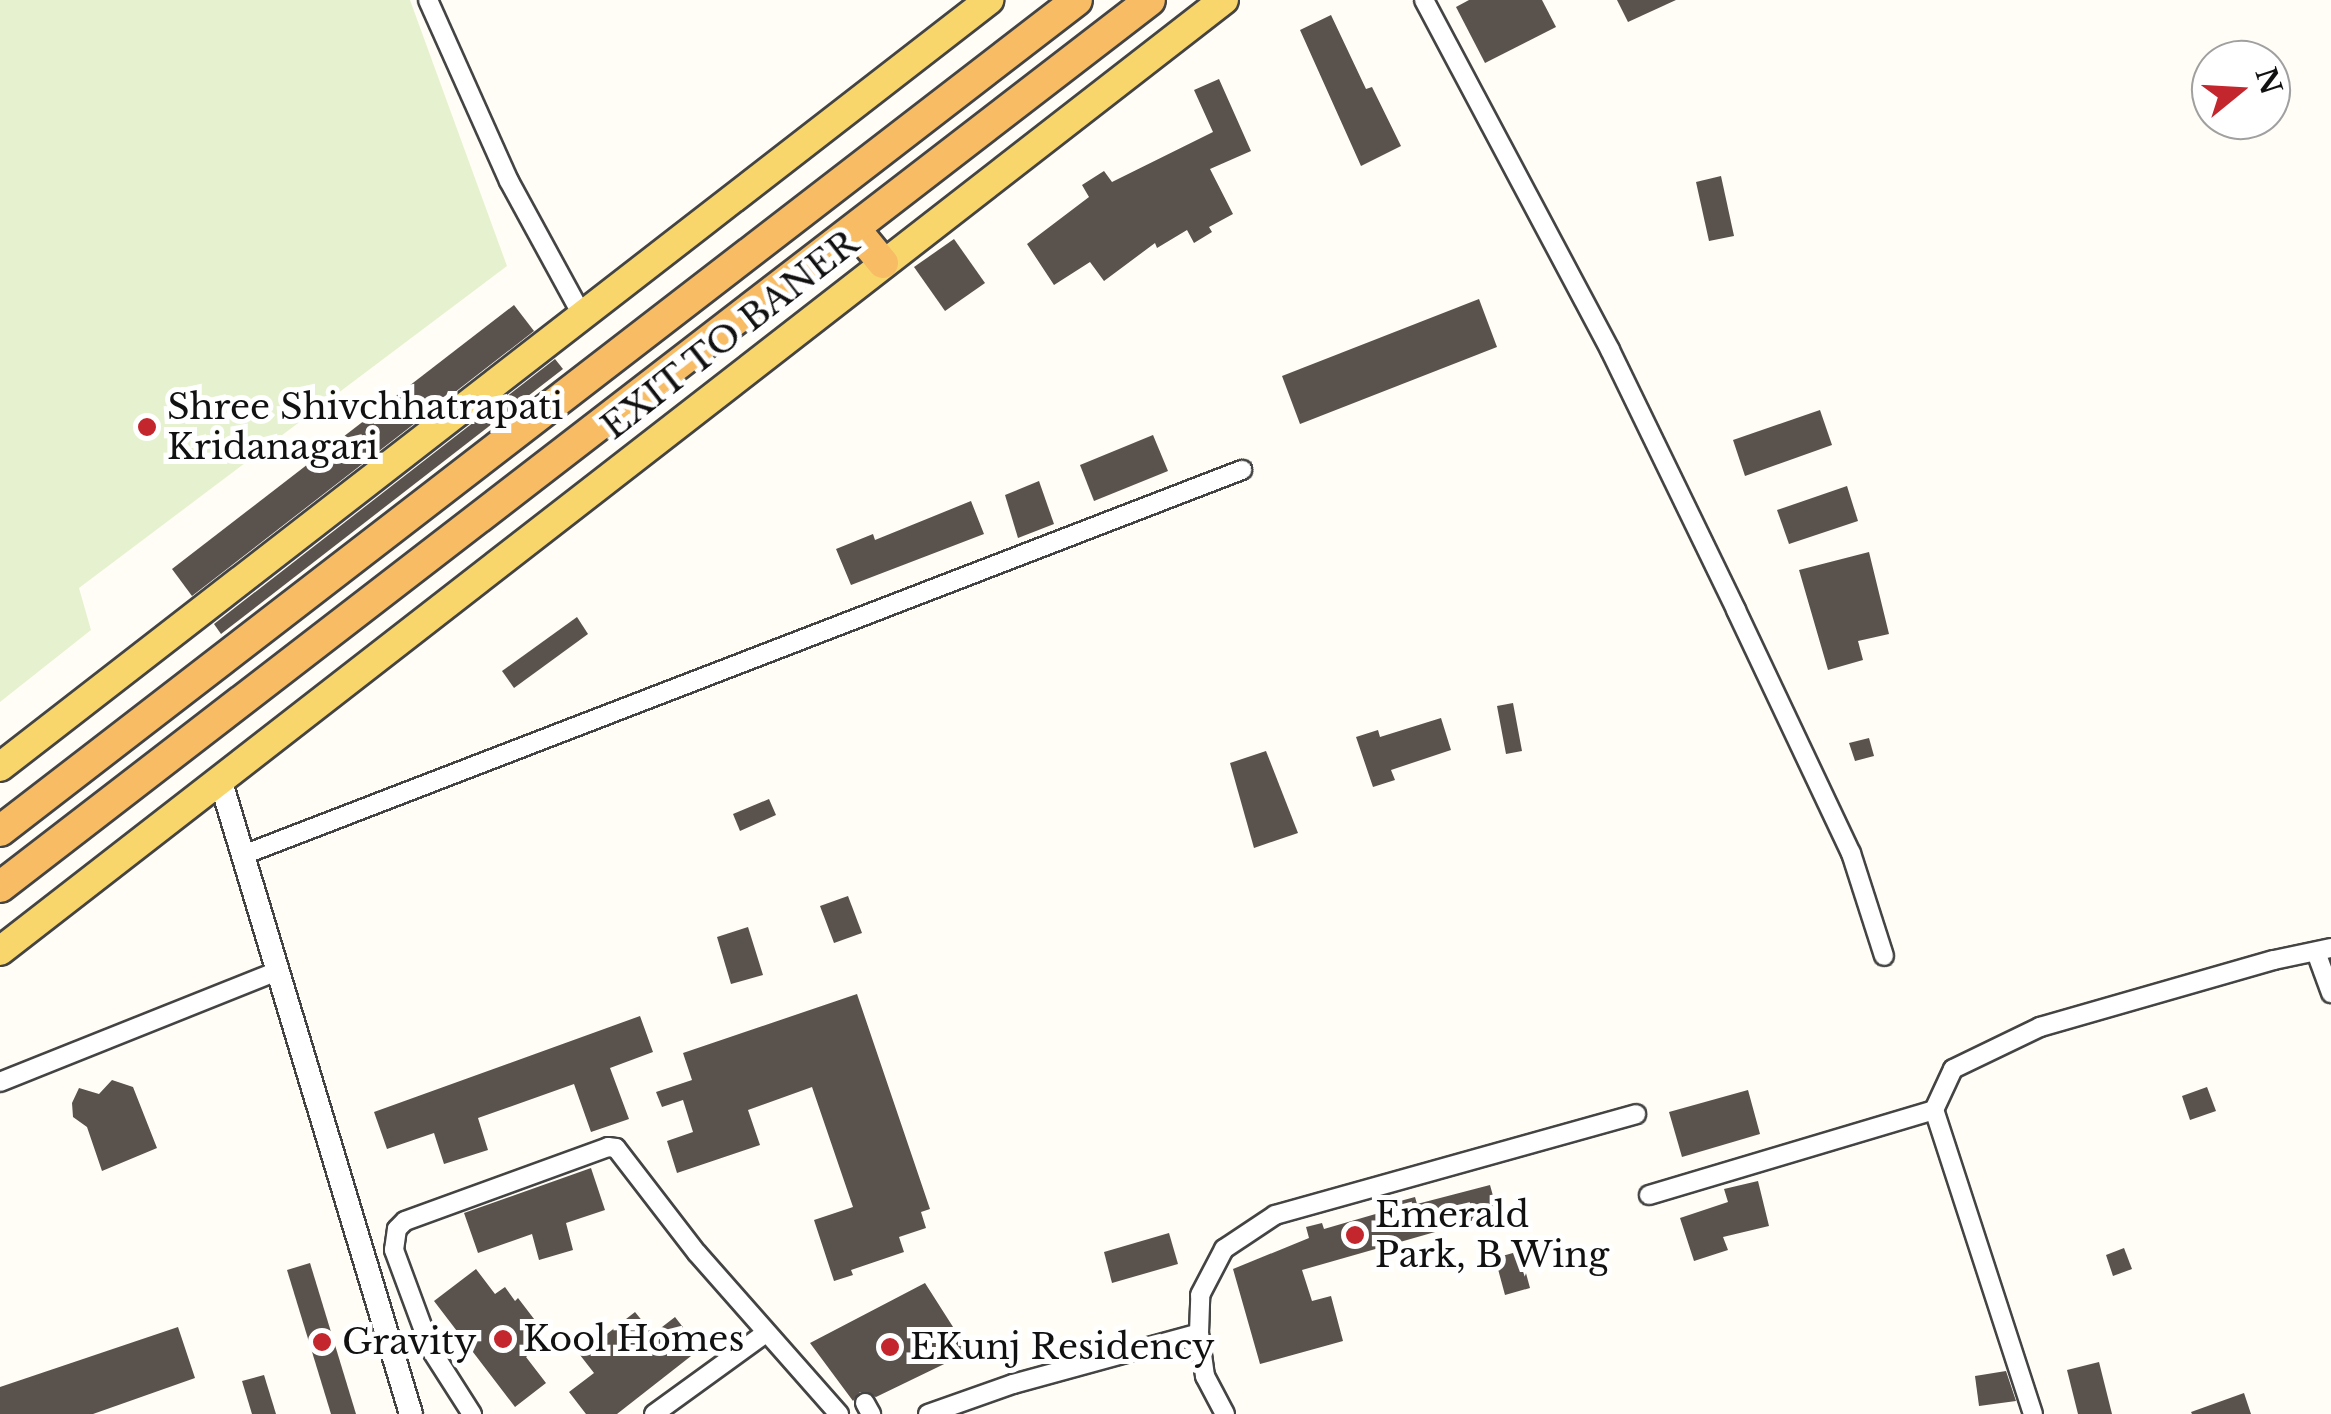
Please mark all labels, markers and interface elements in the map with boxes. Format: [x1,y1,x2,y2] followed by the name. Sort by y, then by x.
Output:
[2191,40,2291,140] north arrow
[2247,63,2289,99] text: N
[593,221,867,449] street label: EXIT TO BANER
[167,386,563,468] place label: Shree Shivchhatrapati Kridanagari
[136,416,158,438] marker: Shree Shivchhatrapati Kridanagari
[1375,1194,1611,1276] place label: Emerald Park, B Wing
[1344,1224,1366,1246] marker: Emerald Park, B Wing
[523,1318,744,1360] place label: Kool Homes
[342,1321,477,1363] place label: Gravity
[910,1326,1215,1368] place label: EKunj Residency
[492,1328,514,1350] marker: Kool Homes
[311,1331,333,1353] marker: Gravity
[879,1336,901,1358] marker: EKunj Residency

